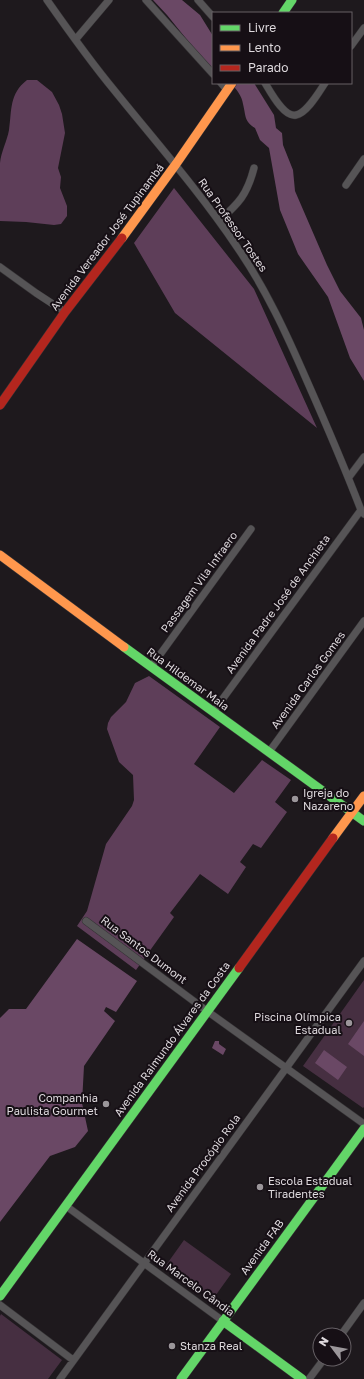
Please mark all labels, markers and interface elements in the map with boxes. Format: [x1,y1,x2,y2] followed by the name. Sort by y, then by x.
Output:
[212,12,352,84] legend
[248,20,276,35] text: Livre
[248,40,281,55] text: Lento
[248,60,288,75] text: Parado
[47,161,166,313] street label: Avenida Vereador José Tupinambá
[196,175,271,274] street label: Rua Professor Tostes
[158,528,240,635] street label: Passagem Vila Infraero
[223,532,332,676] street label: Avenida Padre José de Anchieta
[268,628,347,731] street label: Avenida Carlos Gomes
[145,644,232,713] street label: Rua Hildemar Maia
[303,786,354,812] place label: Igreja do Nazareno
[290,794,300,804] marker: Igreja do Nazareno
[99,913,190,986] street label: Rua Santos Dumont
[111,959,232,1119] street label: Avenida Raimundo Álvares da Costa
[254,1010,341,1036] place label: Piscina Olímpica Estadual
[344,1018,354,1028] marker: Piscina Olímpica Estadual
[7,1091,98,1117] place label: Companhia Paulista Gourmet
[101,1099,111,1109] marker: Companhia Paulista Gourmet
[163,1111,242,1214] street label: Avenida Procópio Rola
[268,1174,352,1200] place label: Escola Estadual Tiradentes
[255,1182,265,1192] marker: Escola Estadual Tiradentes
[237,1217,286,1277] street label: Avenida FAB
[145,1247,237,1318] street label: Rua Marcelo Cândia
[312,1327,352,1367] north arrow
[315,1334,331,1348] text: N
[180,1339,243,1352] place label: Stanza Real
[167,1341,177,1351] marker: Stanza Real

